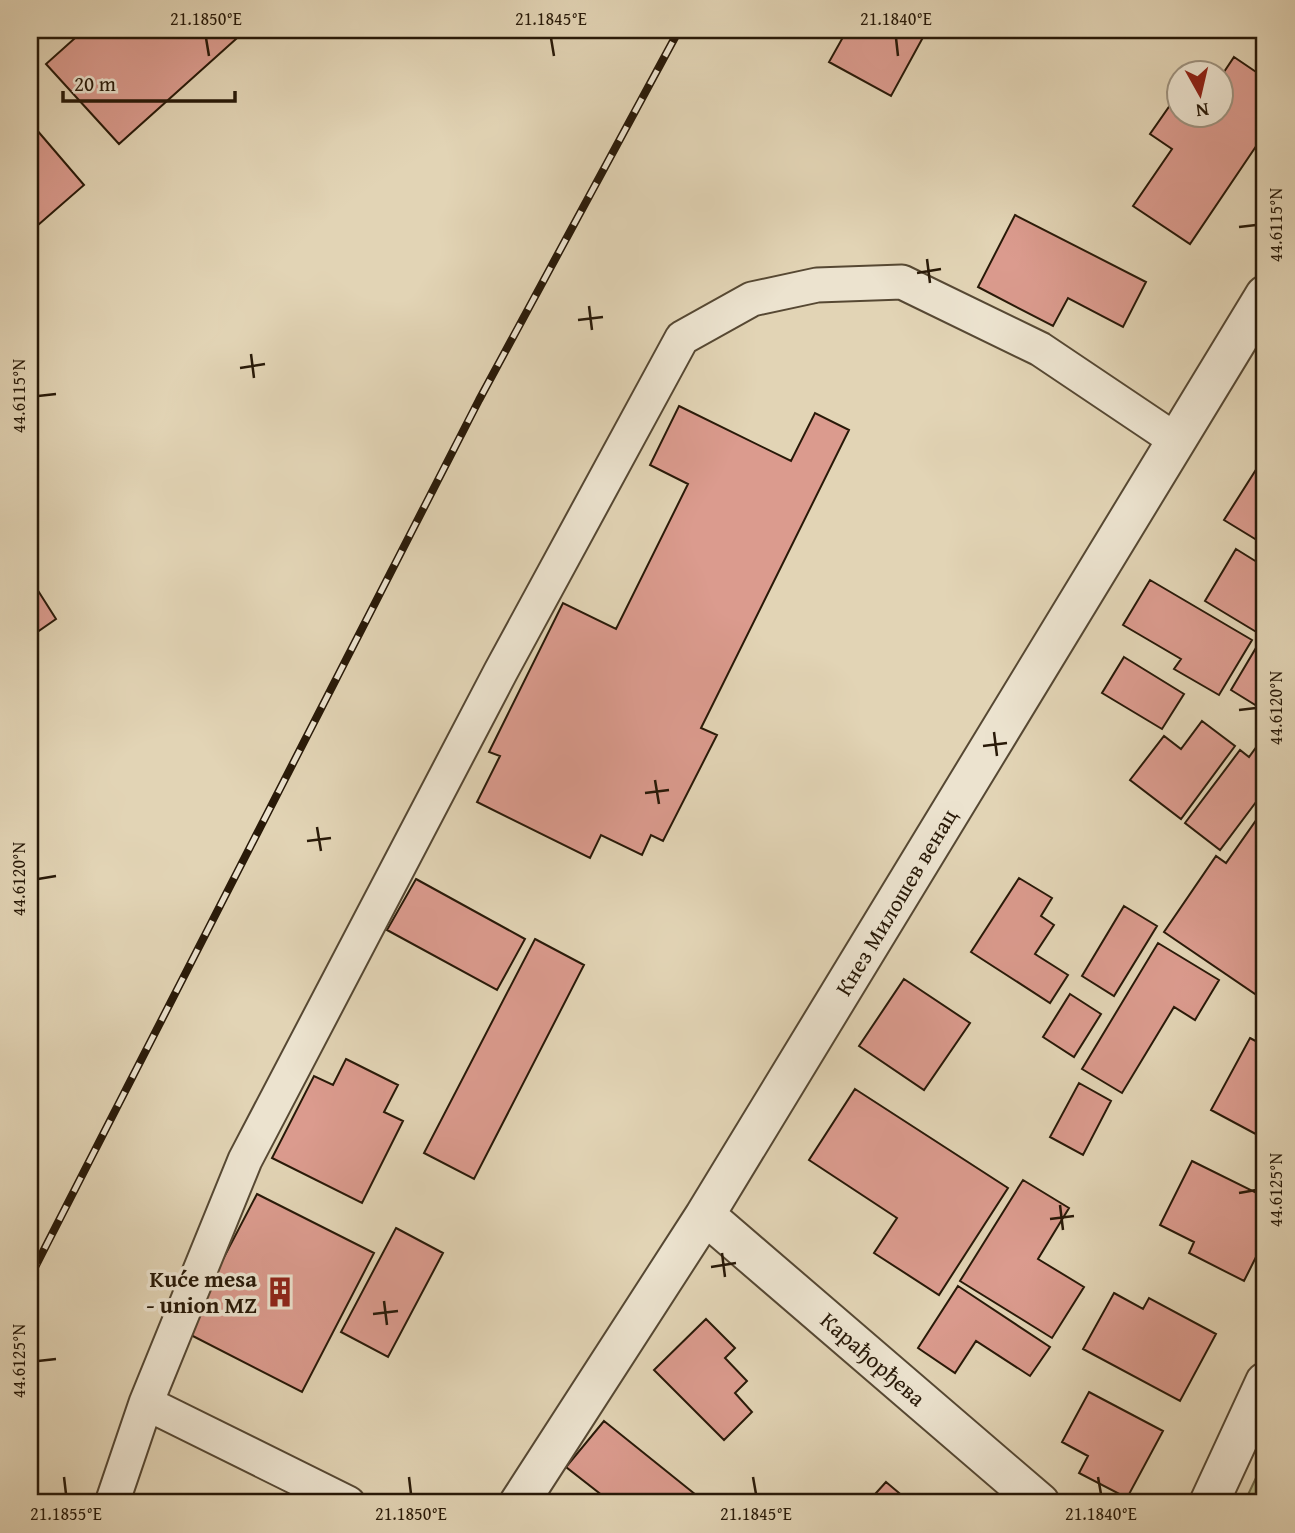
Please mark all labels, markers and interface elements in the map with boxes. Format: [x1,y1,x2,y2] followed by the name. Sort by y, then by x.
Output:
[170,5,242,32] text: 21.1850°E
[515,5,587,32] text: 21.1845°E
[860,5,932,32] text: 21.1840°E
[63,60,234,104] scale bar
[1166,60,1236,130] north arrow
[74,68,116,99] text: 20 m
[1194,96,1211,126] text: N
[1262,187,1289,262] text: 44.6115°N
[5,358,32,433] text: 44.6115°N
[1262,670,1289,745] text: 44.6120°N
[826,802,965,1002] street label: Кнез Милошев венац
[5,841,32,916] text: 44.6120°N
[1262,1152,1289,1227] text: 44.6125°N
[146,1262,257,1321] place label: Kuće mesa - union MZ
[263,1275,297,1309] building icon: Kuće mesa - union MZ
[813,1304,933,1414] street label: Карађорђева
[5,1323,32,1398] text: 44.6125°N
[30,1500,102,1527] text: 21.1855°E
[375,1500,447,1527] text: 21.1850°E
[720,1500,792,1527] text: 21.1845°E
[1065,1500,1137,1527] text: 21.1840°E

